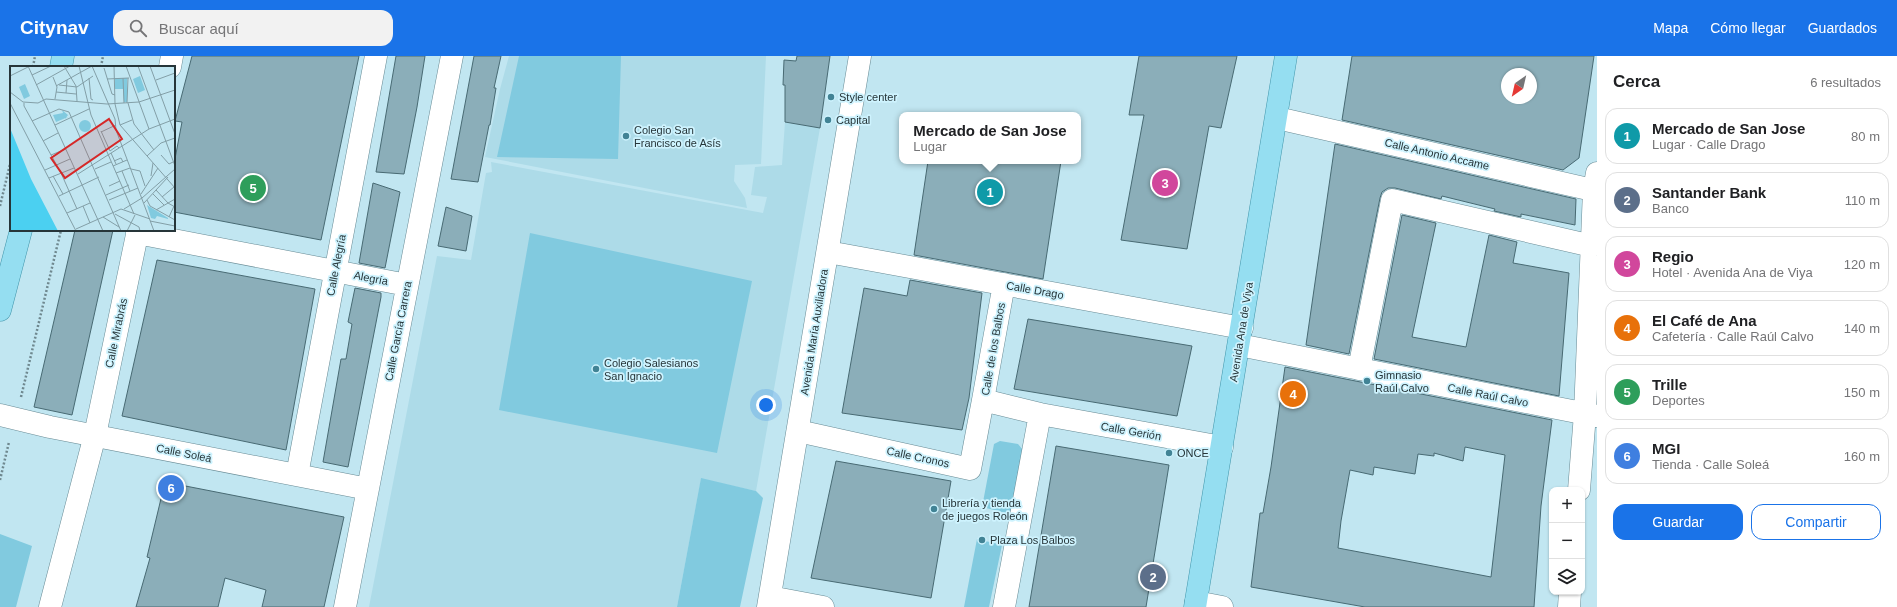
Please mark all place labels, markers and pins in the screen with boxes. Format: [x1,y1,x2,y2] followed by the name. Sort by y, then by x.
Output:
[839,91,897,103] place label: Style center
[826,92,836,102] marker: Style center
[836,114,870,126] place label: Capital
[823,115,833,125] marker: Capital
[634,124,721,149] place label: Colegio San Francisco de Asís
[621,131,631,141] marker: Colegio San Francisco de Asís
[1152,168,1178,198] pin: 3
[240,173,266,203] pin: 5
[977,177,1003,207] pin: 1
[604,357,699,382] place label: Colegio Salesianos San Ignacio
[591,364,601,374] marker: Colegio Salesianos San Ignacio
[1375,369,1429,394] place label: Gimnasio Raúl Calvo
[1362,376,1372,386] marker: Gimnasio Raúl Calvo
[1280,379,1306,409] pin: 4
[1177,447,1209,459] place label: ONCE
[1164,448,1174,458] marker: ONCE
[158,473,184,503] pin: 6
[942,497,1028,522] place label: Librería y tienda de juegos Roleón
[929,504,939,514] marker: Librería y tienda de juegos Roleón
[990,534,1075,546] place label: Plaza Los Balbos
[977,535,987,545] marker: Plaza Los Balbos
[1140,562,1166,592] pin: 2

